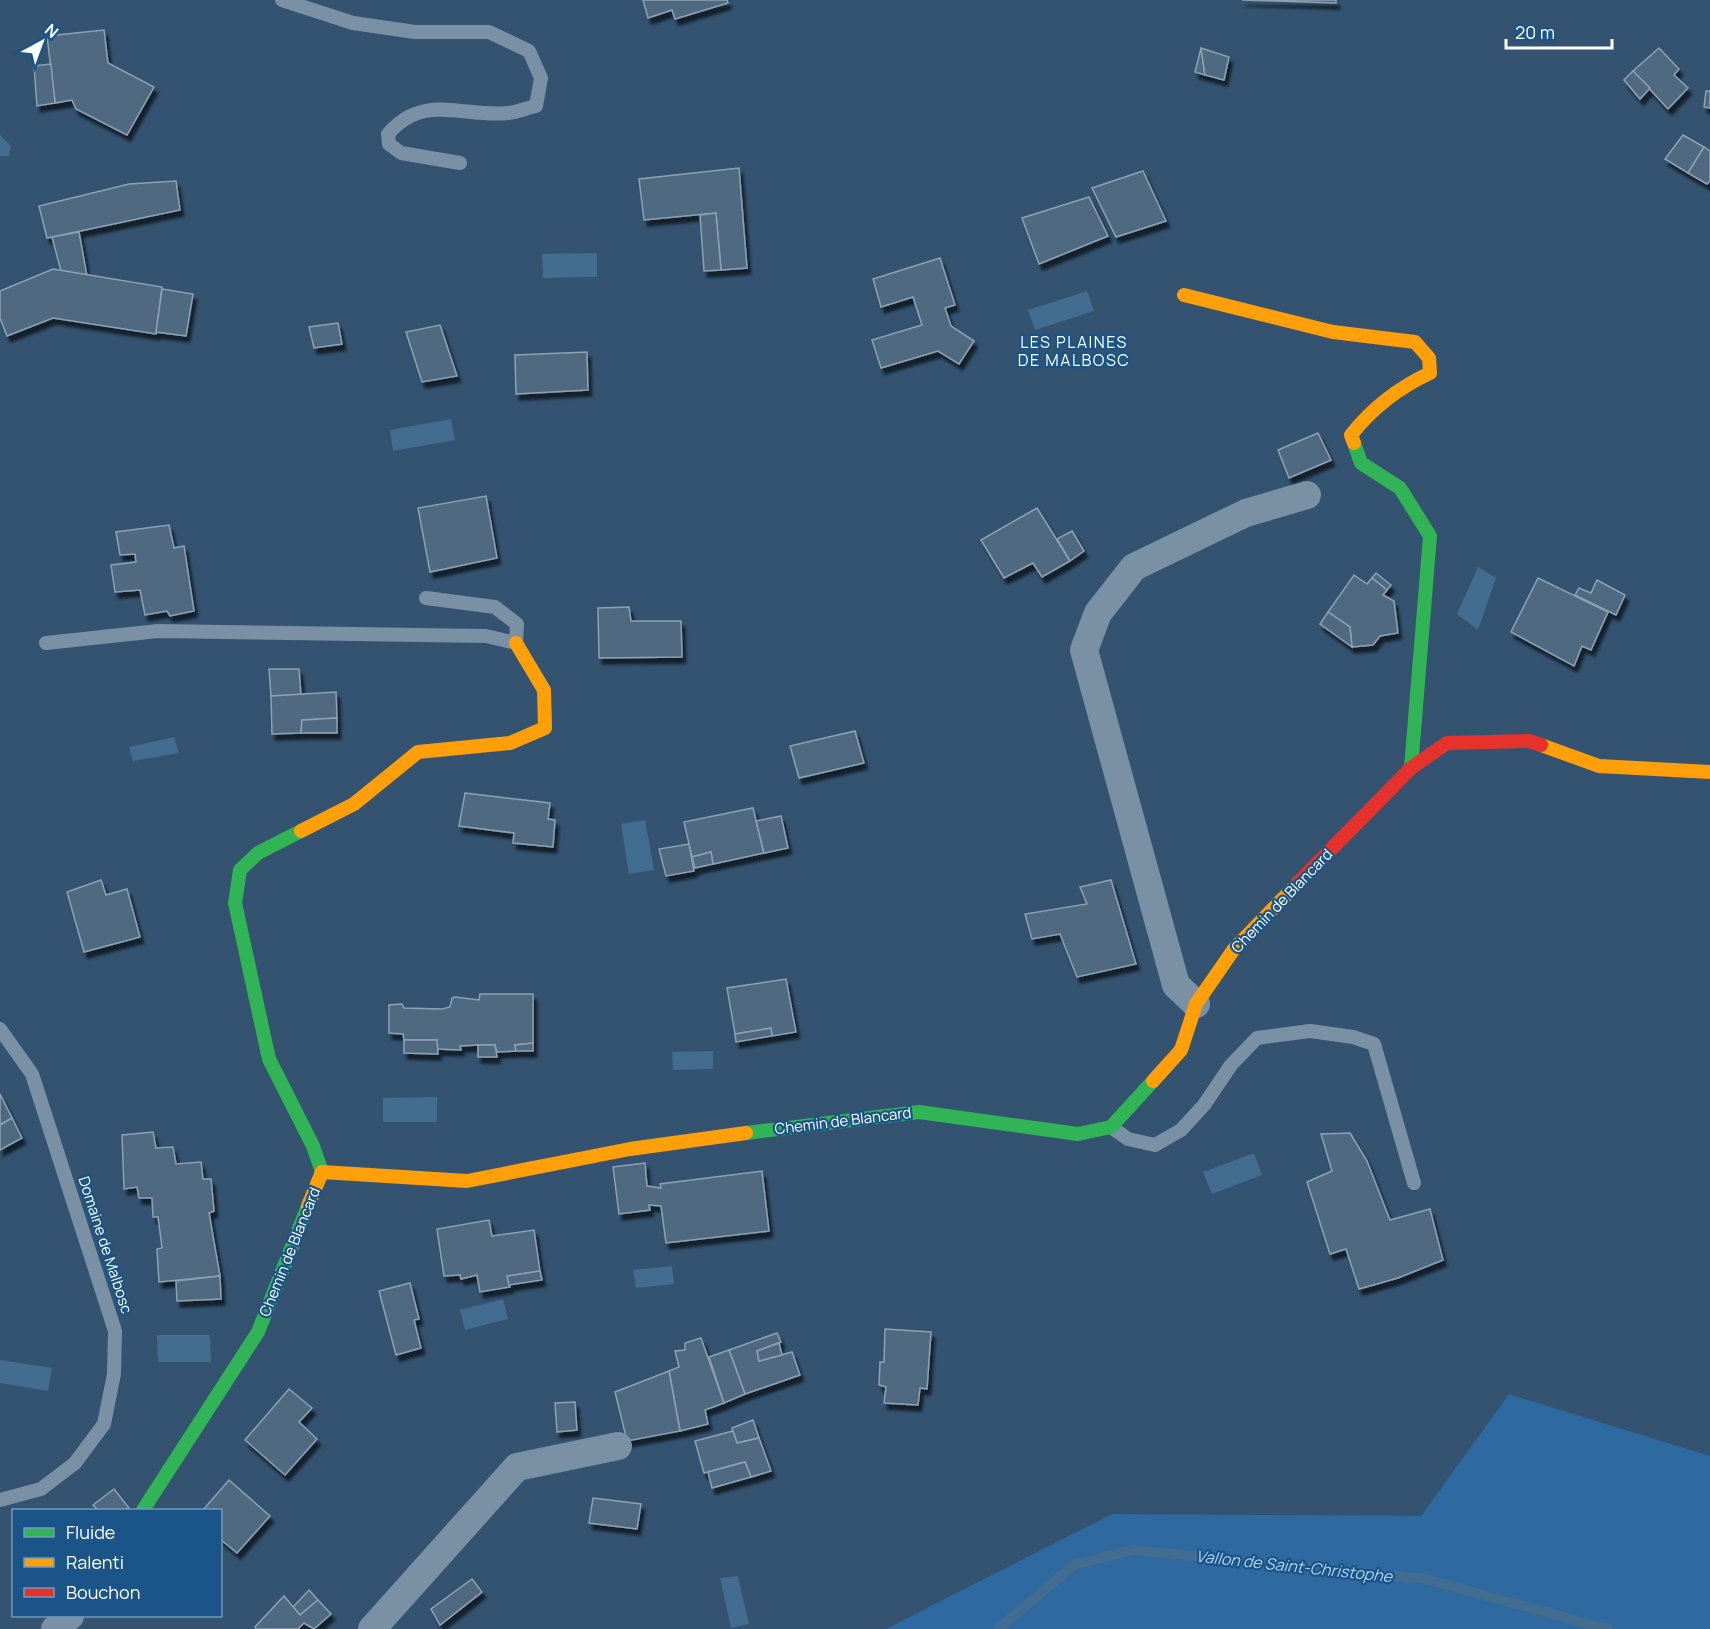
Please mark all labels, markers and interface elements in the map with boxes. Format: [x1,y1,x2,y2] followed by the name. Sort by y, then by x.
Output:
[12,12,72,72] north arrow
[1506,12,1612,50] scale bar
[40,19,63,43] text: N
[1515,20,1555,44] text: 20 m
[1018,331,1130,371] district label: LES PLAINES DE MALBOSC
[1226,844,1337,957] street label: Chemin de Blancard
[773,1102,913,1139] street label: Chemin de Blancard
[73,1174,138,1316] street label: Domaine de Malbosc
[254,1184,325,1320] street label: Chemin de Blancard
[12,1509,222,1617] legend
[66,1520,115,1544] text: Fluide
[1195,1545,1395,1587] water label: Vallon de Saint-Christophe
[66,1550,124,1574] text: Ralenti
[66,1580,140,1604] text: Bouchon

